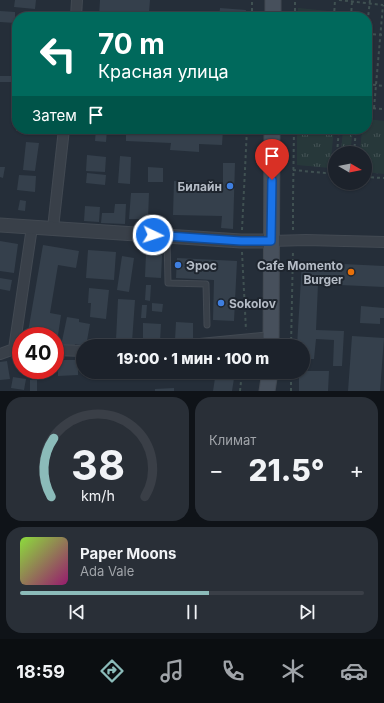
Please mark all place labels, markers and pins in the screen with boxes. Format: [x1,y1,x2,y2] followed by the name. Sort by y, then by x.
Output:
[255,139,289,180] pin
[178,179,222,194] place label: Билайн
[225,181,235,191] marker: Билайн
[186,258,217,273] place label: Эрос
[257,258,343,287] place label: Cafe Momento Burger
[173,260,183,270] marker: Эрос
[346,267,356,277] marker: Cafe Momento Burger
[229,296,276,311] place label: Sokolov
[216,298,226,308] marker: Sokolov

